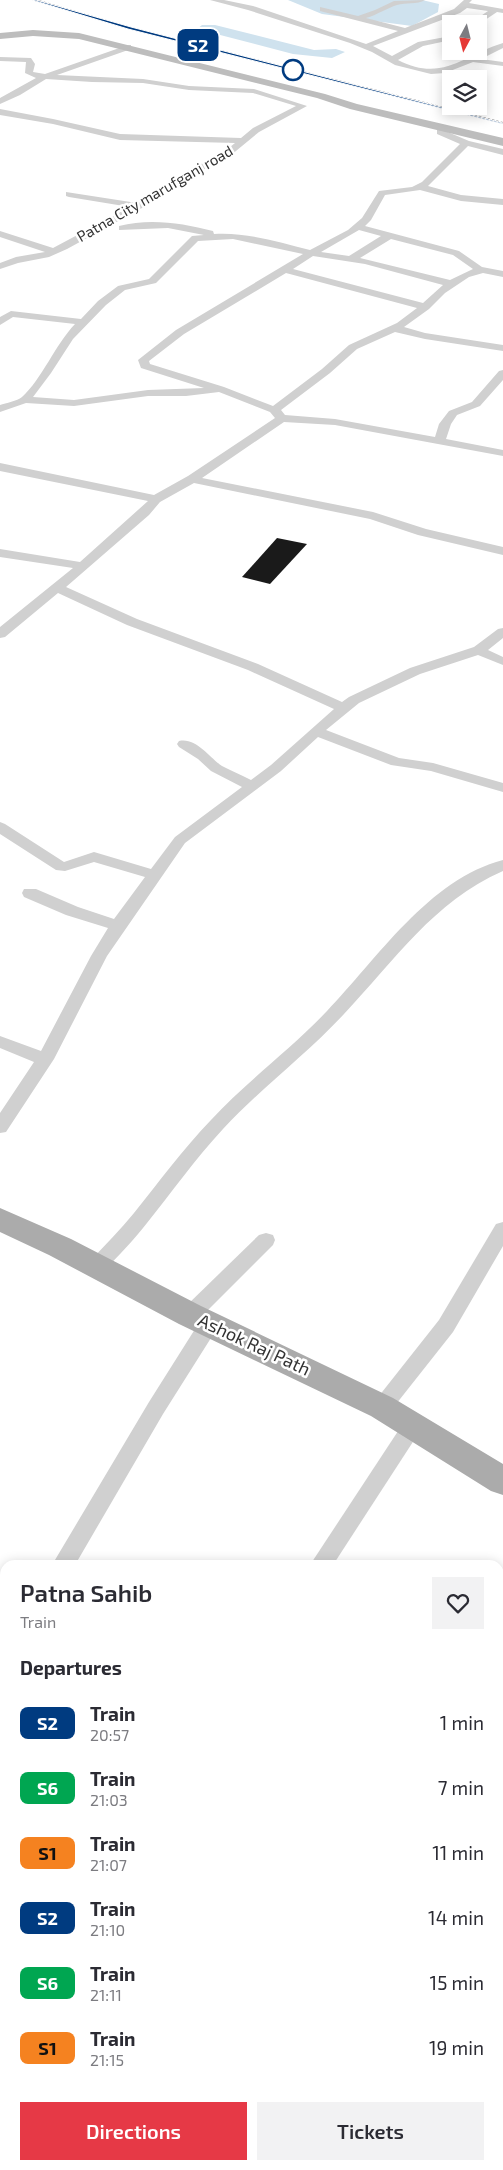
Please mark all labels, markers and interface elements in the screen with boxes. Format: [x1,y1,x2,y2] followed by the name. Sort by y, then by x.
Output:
[442,15,488,60] north arrow
[442,15,487,115] map controls
[176,29,220,61] line badge: S2
[187,34,209,56] text: S2
[282,59,304,81] unlabelled marker
[442,70,487,115] button: layers
[73,141,236,246] street label: Patna City marufganj road
[195,1308,314,1380] street label: Ashok Raj Path
[432,1577,484,1629] button: heart
[20,1578,152,1607] text: Patna Sahib
[20,1612,56,1631] text: Train
[20,1656,122,1679] text: Departures
[90,1702,136,1725] text: Train
[440,1711,484,1734] text: 1 min
[37,1712,58,1734] text: S2
[90,1725,129,1744] text: 20:57
[90,1767,136,1790] text: Train
[438,1776,484,1799] text: 7 min
[37,1777,58,1799] text: S6
[90,1790,128,1809] text: 21:03
[90,1832,136,1855] text: Train
[432,1841,484,1864] text: 11 min
[38,1842,57,1864] text: S1
[90,1855,127,1874] text: 21:07
[90,1897,136,1920] text: Train
[428,1906,484,1929] text: 14 min
[37,1907,58,1929] text: S2
[90,1920,125,1939] text: 21:10
[90,1962,136,1985] text: Train
[430,1971,484,1994] text: 15 min
[37,1972,58,1994] text: S6
[90,1985,122,2004] text: 21:11
[90,2027,136,2050] text: Train
[429,2036,484,2059] text: 19 min
[38,2037,57,2059] text: S1
[90,2050,124,2069] text: 21:15
[20,2102,247,2160] button: Directions
[257,2102,484,2160] button: Tickets

